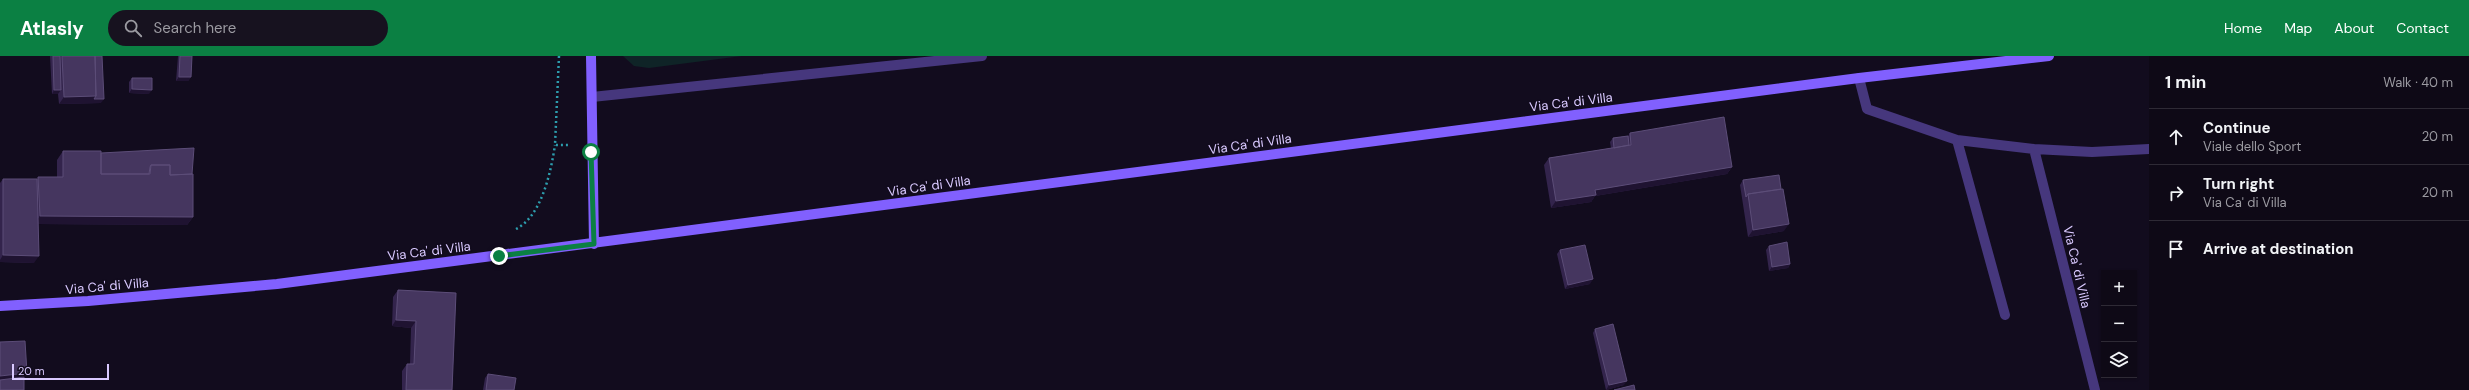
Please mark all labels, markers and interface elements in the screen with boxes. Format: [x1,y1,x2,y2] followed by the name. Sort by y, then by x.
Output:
[108,10,388,46] search box
[20,16,84,41] text: Atlasly
[122,17,144,39] icon: search
[154,18,236,38] text: Search here
[2224,19,2262,37] text: Home
[2284,19,2312,37] text: Map
[2334,19,2374,37] text: About
[2396,19,2449,37] text: Contact
[2165,71,2206,93] text: 1 min
[2383,74,2453,91] text: Walk · 40 m
[1528,88,1614,116] street label: Via Ca' di Villa
[2203,118,2271,138] text: Continue
[2165,126,2187,148] icon: ahead
[2422,128,2453,145] text: 20 m
[1207,130,1293,158] street label: Via Ca' di Villa
[2203,138,2301,155] text: Viale dello Sport
[582,143,600,161] route start
[886,172,972,200] street label: Via Ca' di Villa
[2203,174,2274,194] text: Turn right
[2165,182,2187,204] icon: right
[2422,184,2453,201] text: 20 m
[2203,194,2287,211] text: Via Ca' di Villa
[2059,224,2095,310] street label: Via Ca' di Villa
[386,237,472,265] street label: Via Ca' di Villa
[2165,238,2187,260] icon: arrive
[2203,239,2354,259] text: Arrive at destination
[490,247,508,265] route end
[2101,270,2137,378] map controls
[2101,270,2137,306] button: +
[65,274,149,298] street label: Via Ca' di Villa
[2101,306,2137,342] button: −
[2101,342,2137,378] button: layers
[12,362,109,381] scale bar
[18,364,44,378] text: 20 m

